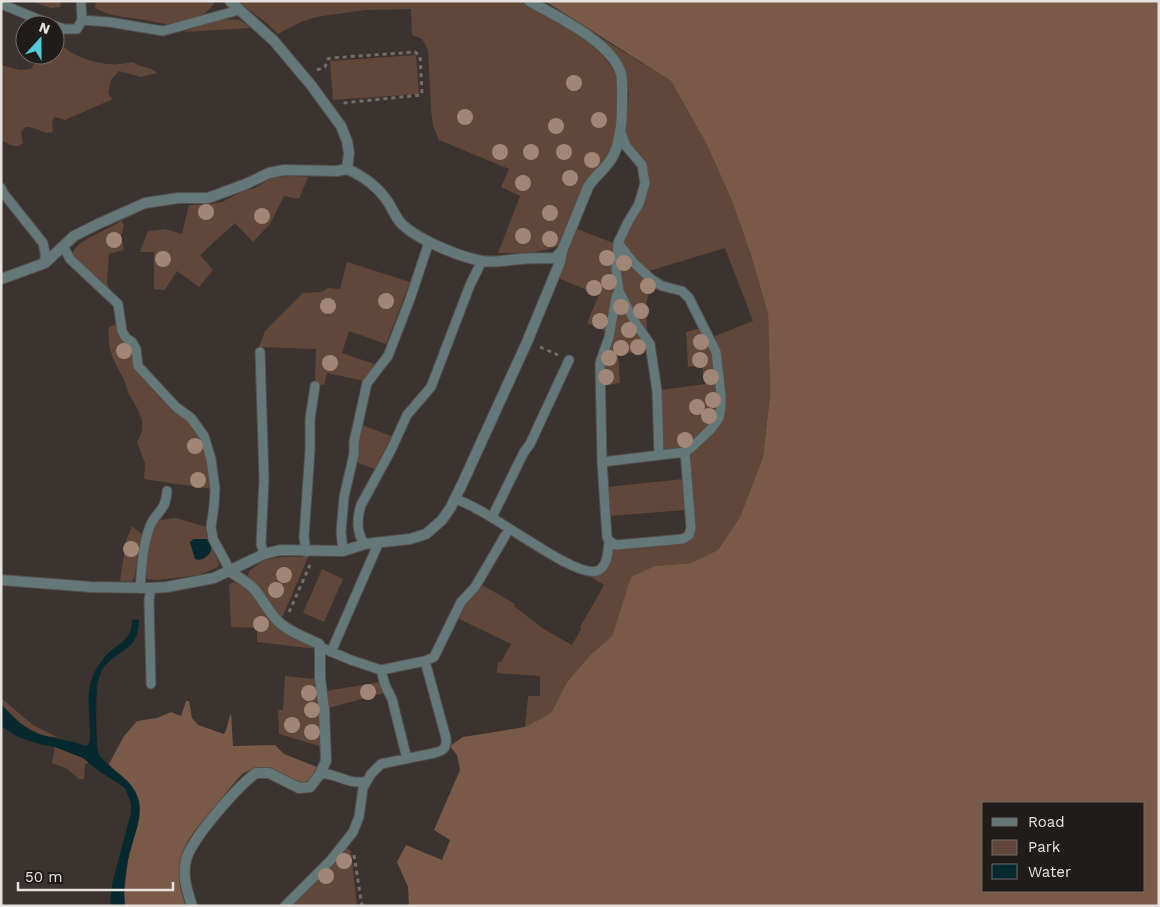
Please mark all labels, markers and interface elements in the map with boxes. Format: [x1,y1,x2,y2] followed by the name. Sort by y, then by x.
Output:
[15,15,65,65] north arrow
[37,19,52,37] text: N
[982,802,1145,892] legend
[1028,813,1065,831] text: Road
[1028,838,1061,856] text: Park
[18,860,172,892] scale bar
[1028,863,1071,881] text: Water
[25,868,62,886] text: 50 m

